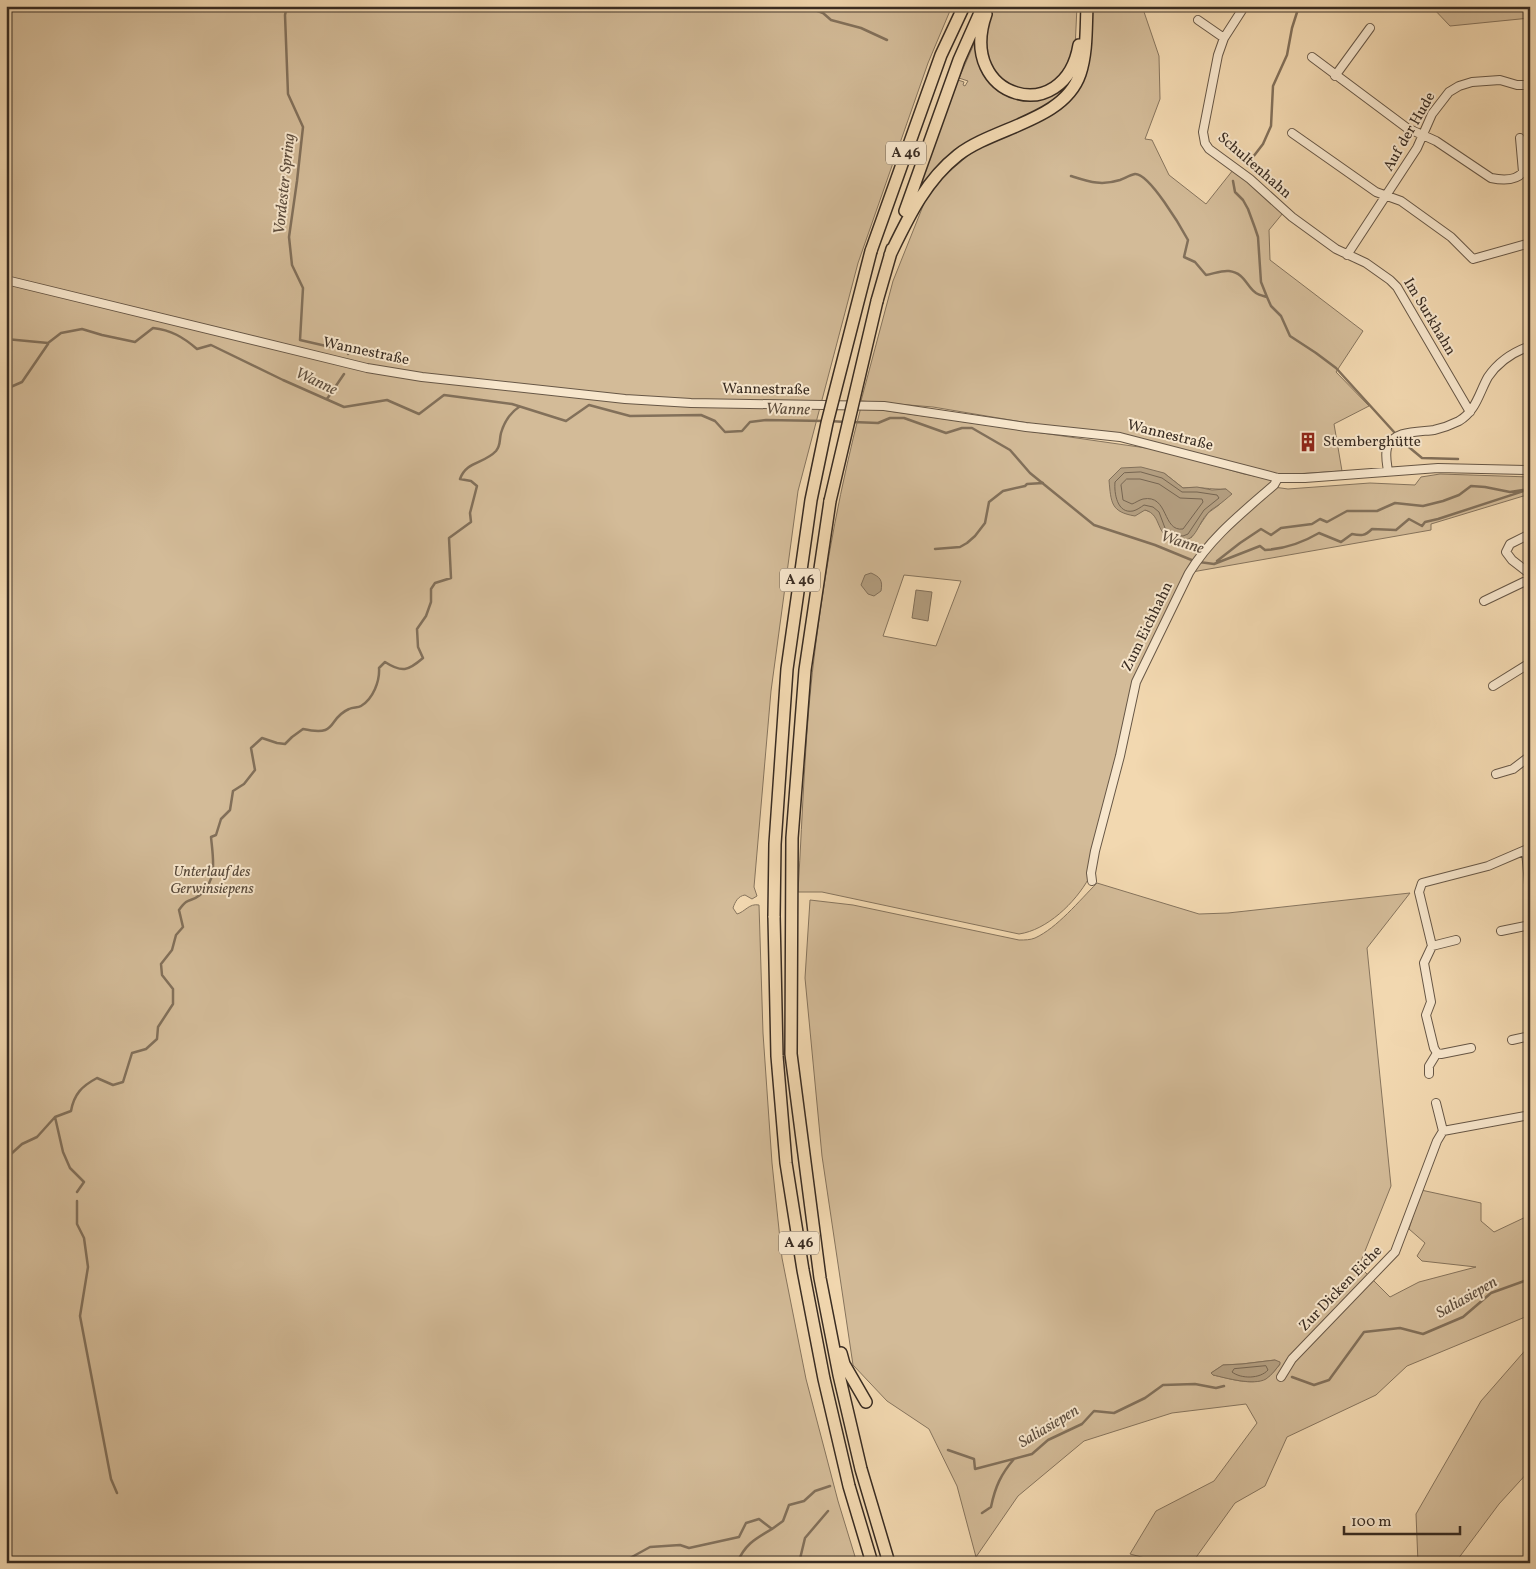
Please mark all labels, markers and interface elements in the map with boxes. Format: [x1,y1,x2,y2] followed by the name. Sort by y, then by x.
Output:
[1379,88,1441,176] street label: Auf der Hude
[1212,128,1296,204] street label: Schultenhahn
[269,132,301,236] water label: Vordester Spring
[886,142,926,164] road number: A 46
[1398,274,1460,360] street label: Im Surkhahn
[321,333,411,371] street label: Wannestraße
[291,363,341,401] water label: Wanne
[722,379,810,401] street label: Wannestraße
[766,399,811,421] water label: Wanne
[1125,415,1215,457] street label: Wannestraße
[1297,431,1319,453] building icon: Stemberghütte
[1323,432,1421,453] place label: Stemberghütte
[1158,526,1207,560] water label: Wanne
[780,568,820,592] road number: A 46
[1117,579,1179,675] street label: Zum Eichhahn
[170,862,254,900] park label: Unterlauf des Gerwinsiepens
[779,1232,819,1254] road number: A 46
[1295,1241,1387,1337] street label: Zur Dicken Eiche
[1432,1272,1502,1324] water label: Saliasiepen
[1014,1400,1084,1454] water label: Saliasiepen
[1344,1504,1460,1536] scale bar
[1351,1512,1391,1533] text: 100 m

